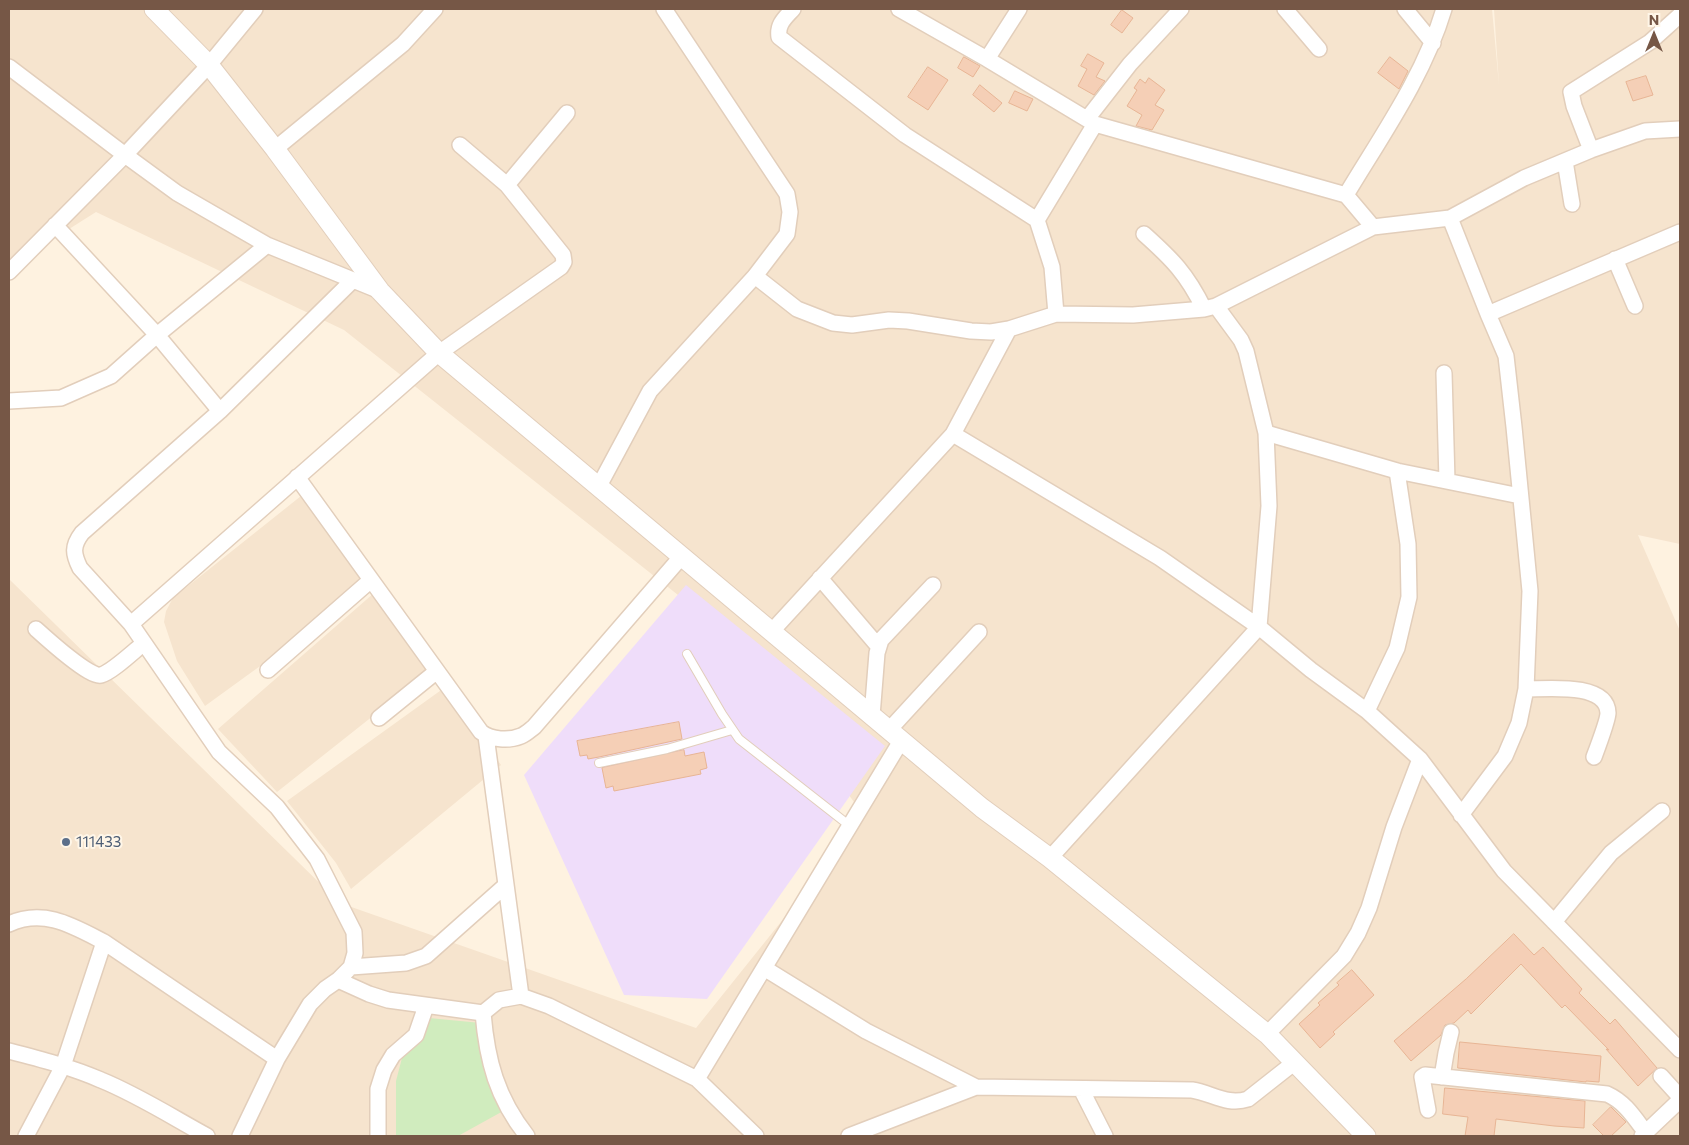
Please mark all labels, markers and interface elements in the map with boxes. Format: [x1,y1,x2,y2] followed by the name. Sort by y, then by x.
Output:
[1629,10,1679,60] north arrow
[1649,11,1659,28] text: N
[76,833,121,851] place label: 111433
[60,836,72,848] marker: 111433

